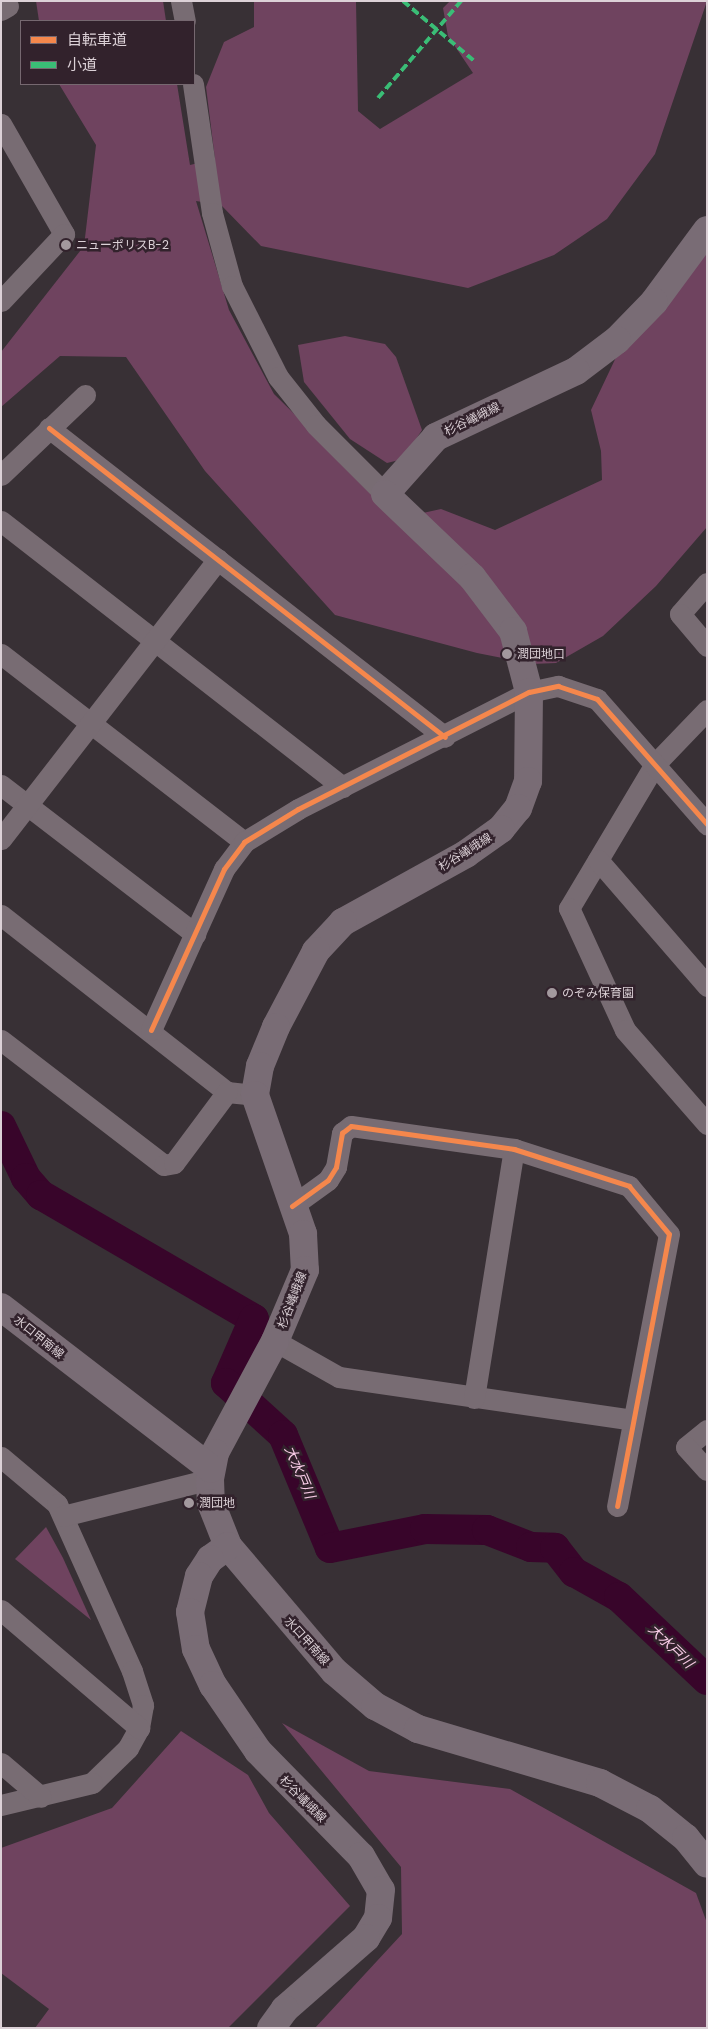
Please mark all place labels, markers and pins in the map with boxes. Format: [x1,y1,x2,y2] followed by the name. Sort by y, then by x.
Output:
[76,238,169,252] place label: ニューポリスB-2
[60,239,72,251] marker: ニューポリスB-2
[517,647,565,661] place label: 潤団地口
[501,648,513,660] marker: 潤団地口
[562,986,634,1000] place label: のぞみ保育園
[546,987,558,999] marker: のぞみ保育園
[199,1496,235,1510] place label: 潤団地
[183,1497,195,1509] marker: 潤団地

